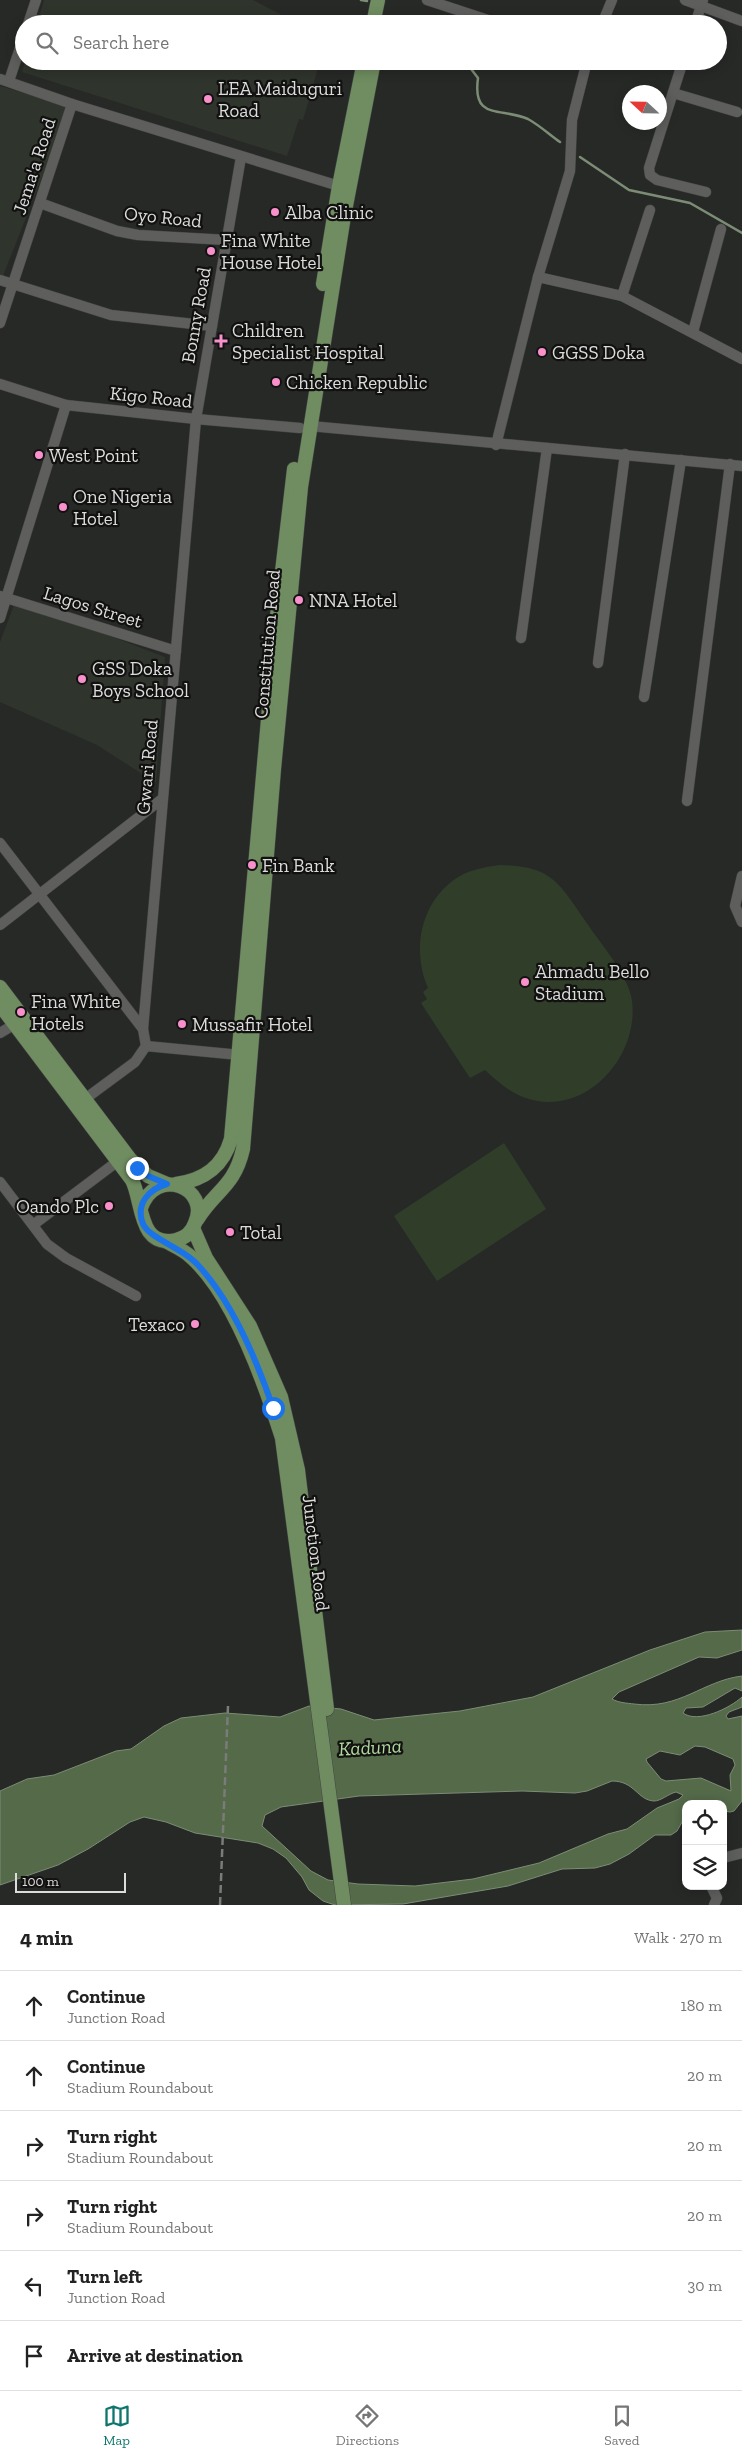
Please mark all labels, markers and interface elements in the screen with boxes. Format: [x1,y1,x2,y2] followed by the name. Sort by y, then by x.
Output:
[15,15,727,70] search box
[33,29,61,57] icon: search
[73,31,169,54] text: Search here
[218,77,342,122] place label: LEA Maiduguri Road
[622,85,667,130] north arrow
[202,93,214,105] marker: LEA Maiduguri Road
[8,114,61,217] street label: Jema'a Road
[123,201,204,233] street label: Oyo Road
[285,201,374,224] place label: Alba Clinic
[269,206,281,218] marker: Alba Clinic
[221,229,322,274] place label: Fina White House Hotel
[205,245,217,257] marker: Fina White House Hotel
[176,265,216,365] street label: Bonny Road
[232,319,384,364] place label: Children Specialist Hospital
[214,334,228,348] marker: Children Specialist Hospital
[552,341,645,364] place label: GGSS Doka
[536,346,548,358] marker: GGSS Doka
[286,371,428,394] place label: Chicken Republic
[270,376,282,388] marker: Chicken Republic
[109,381,194,413] street label: Kigo Road
[49,444,138,467] place label: West Point
[33,449,45,461] marker: West Point
[73,485,172,530] place label: One Nigeria Hotel
[57,501,69,513] marker: One Nigeria Hotel
[249,568,285,719] street label: Constitution Road
[41,581,145,633] street label: Lagos Street
[309,589,397,612] place label: NNA Hotel
[293,594,305,606] marker: NNA Hotel
[92,657,189,702] place label: GSS Doka Boys School
[76,673,88,685] marker: GSS Doka Boys School
[131,718,163,815] street label: Gwari Road
[262,854,335,877] place label: Fin Bank
[246,859,258,871] marker: Fin Bank
[535,960,649,1005] place label: Ahmadu Bello Stadium
[519,976,531,988] marker: Ahmadu Bello Stadium
[31,990,120,1035] place label: Fina White Hotels
[15,1006,27,1018] marker: Fina White Hotels
[192,1013,312,1036] place label: Mussafir Hotel
[176,1018,188,1030] marker: Mussafir Hotel
[126,1157,149,1180] route end
[16,1195,99,1218] place label: Oando Plc
[103,1200,115,1212] marker: Oando Plc
[240,1221,282,1244] place label: Total
[224,1226,236,1238] marker: Total
[128,1313,185,1336] place label: Texaco
[189,1318,201,1330] marker: Texaco
[262,1397,285,1420] route start
[297,1494,335,1613] street label: Junction Road
[338,1733,402,1761] water label: Kaduna
[682,1800,727,1890] map controls
[682,1800,727,1845] button: locate
[682,1845,727,1890] button: layers
[15,1870,126,1893] scale bar
[22,1873,59,1890] text: 100 m
[20,1925,73,1950] text: 4 min
[634,1928,722,1947] text: Walk · 270 m
[67,1985,145,2008] text: Continue
[20,1992,48,2020] icon: ahead
[681,1996,722,2015] text: 180 m
[67,2008,165,2027] text: Junction Road
[67,2055,145,2078] text: Continue
[20,2062,48,2090] icon: ahead
[687,2066,722,2085] text: 20 m
[67,2078,213,2097] text: Stadium Roundabout
[67,2125,157,2148] text: Turn right
[20,2132,48,2160] icon: right
[687,2136,722,2155] text: 20 m
[67,2148,213,2167] text: Stadium Roundabout
[67,2195,157,2218] text: Turn right
[20,2202,48,2230] icon: right
[687,2206,722,2225] text: 20 m
[67,2218,213,2237] text: Stadium Roundabout
[67,2265,142,2288] text: Turn left
[20,2272,48,2300] icon: left
[688,2276,722,2295] text: 30 m
[67,2288,165,2307] text: Junction Road
[20,2342,48,2370] icon: arrive
[67,2344,243,2367] text: Arrive at destination
[103,2402,131,2449] tab: Map
[336,2402,399,2449] tab: Directions
[604,2402,639,2449] tab: Saved

